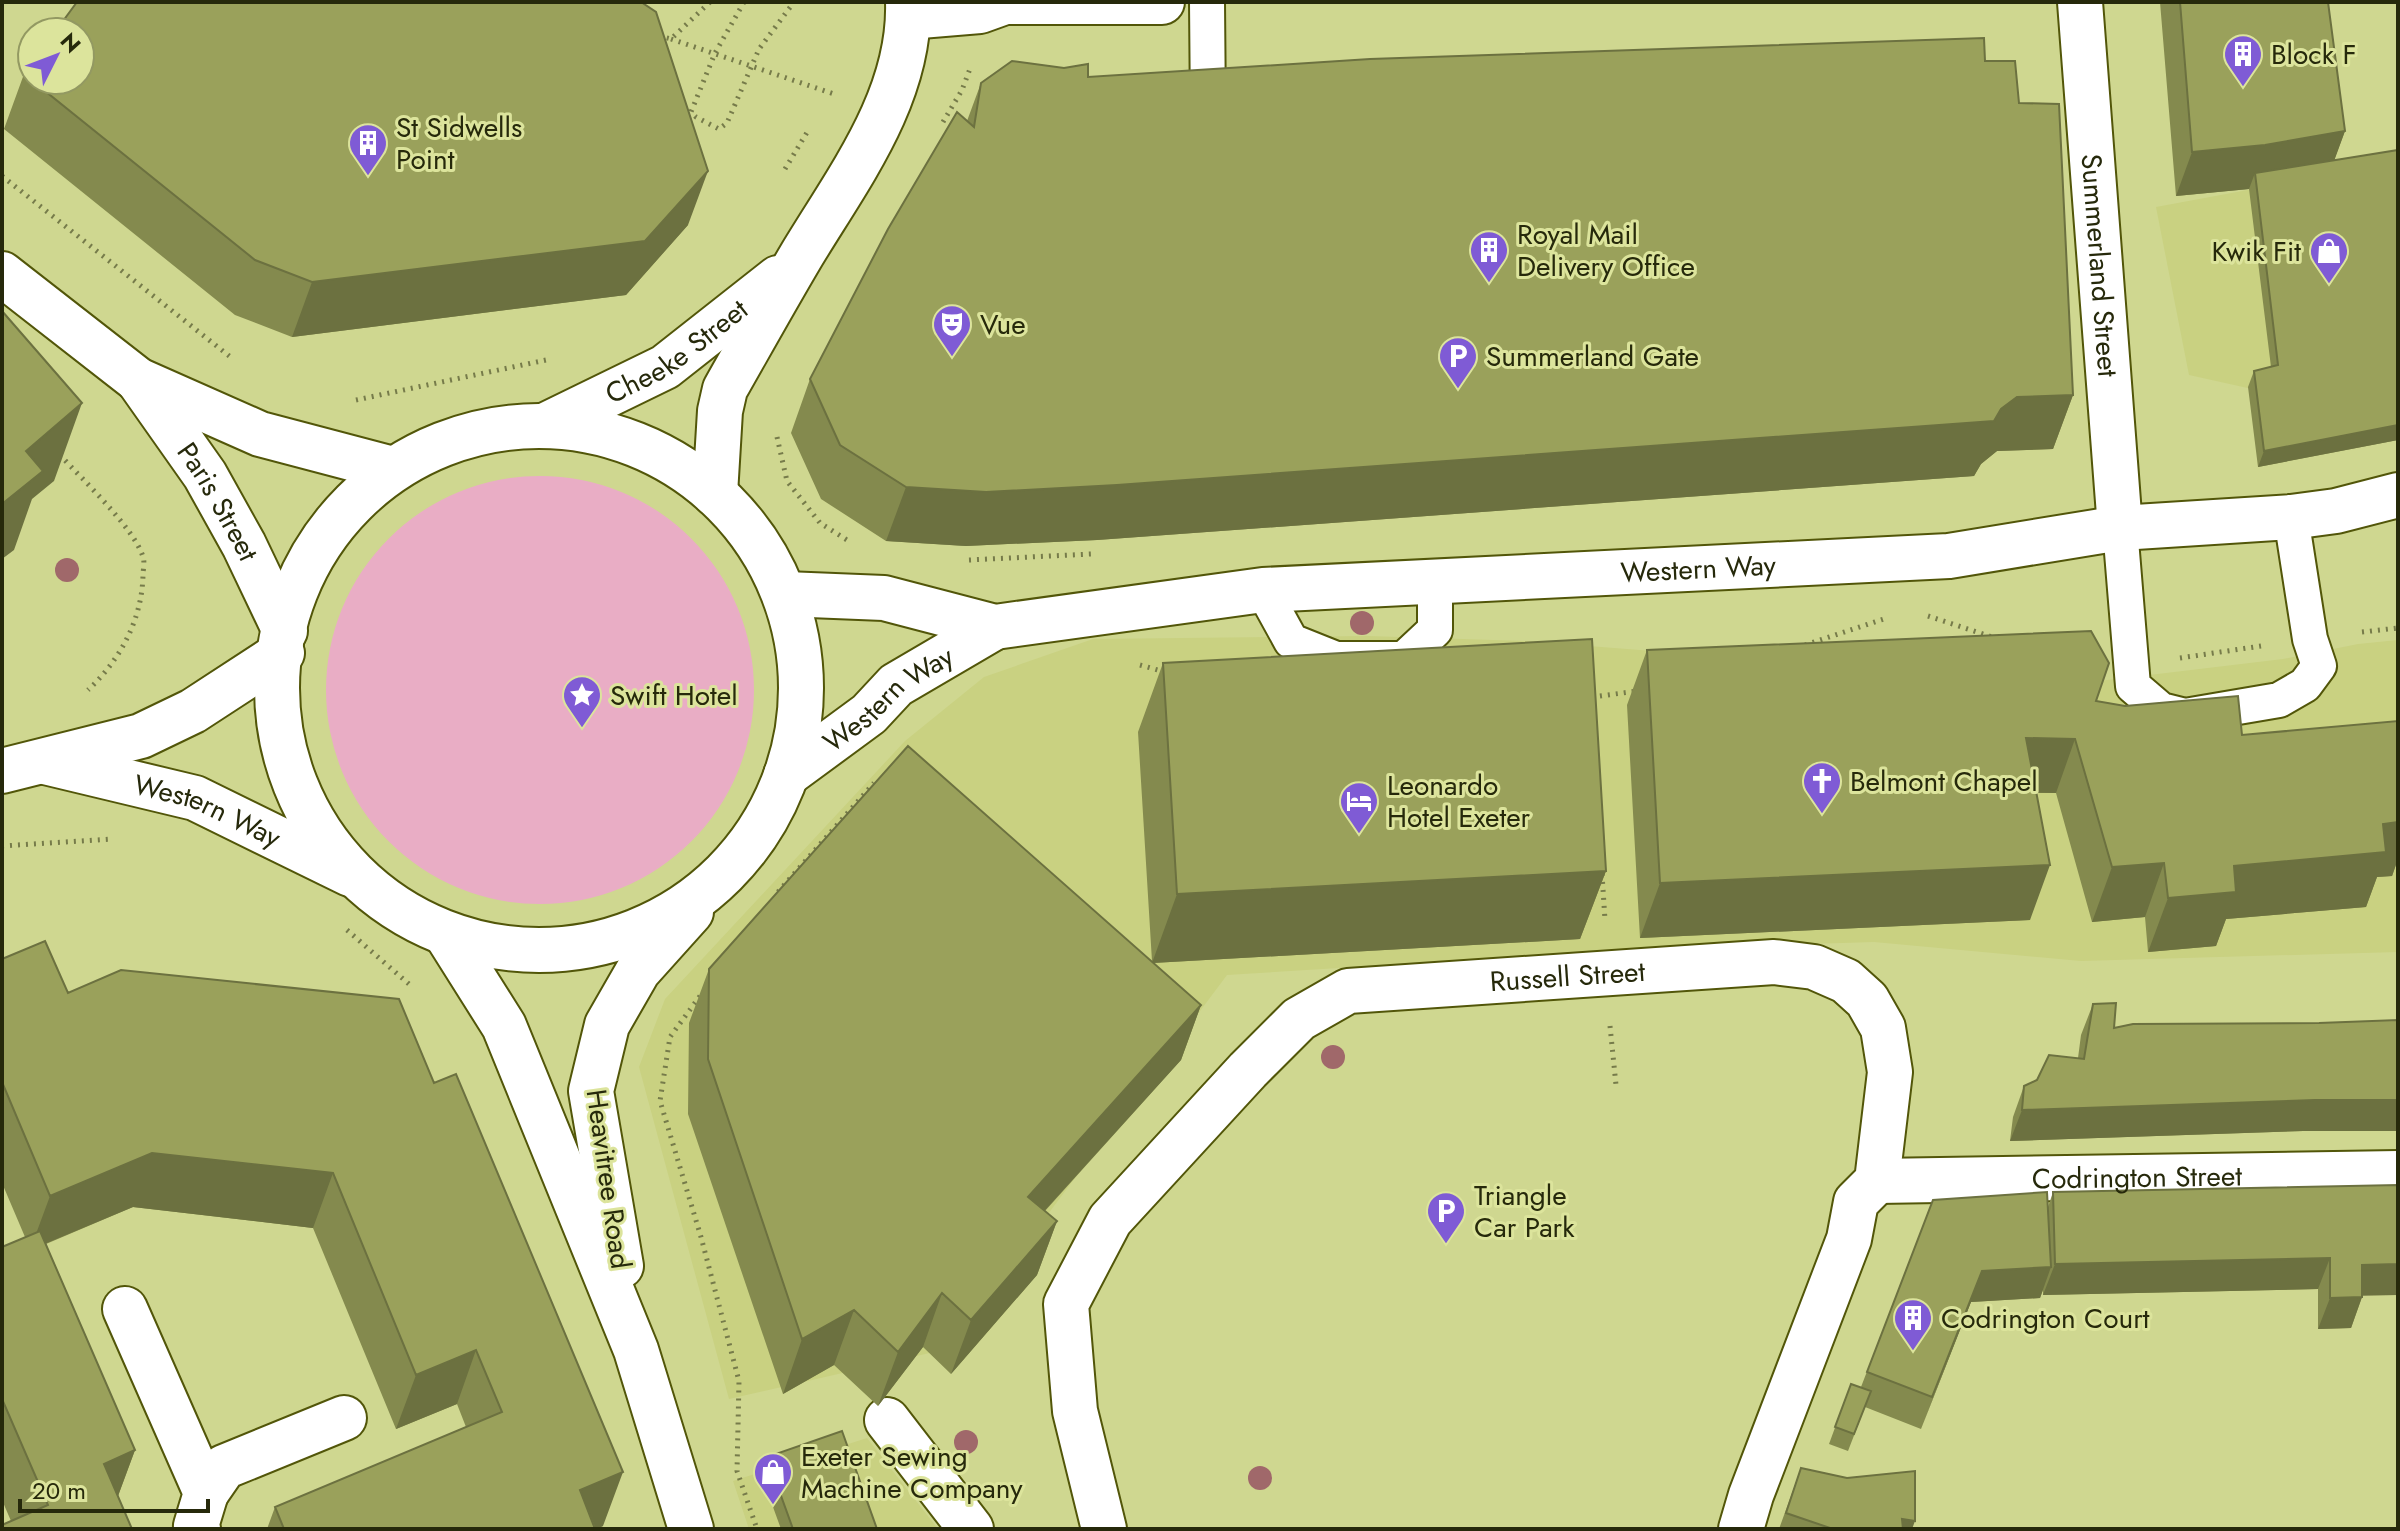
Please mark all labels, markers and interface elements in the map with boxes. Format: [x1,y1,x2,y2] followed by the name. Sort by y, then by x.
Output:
[16,16,96,96] north arrow
[53,25,89,60] text: N
[2222,33,2264,88] building icon: Block F
[2271,34,2356,75] place label: Block F
[396,107,522,180] place label: St Sidwells Point
[347,122,389,177] building icon: St Sidwells Point
[2071,152,2128,379] street label: Summerland Street
[1517,214,1695,287] place label: Royal Mail Delivery Office
[1468,229,1510,284] building icon: Royal Mail Delivery Office
[2308,230,2350,285] shop icon: Kwik Fit
[2212,231,2301,272] place label: Kwik Fit
[598,289,757,414] street label: Cheeke Street
[931,303,973,358] theatre icon: Vue
[980,304,1026,345] place label: Vue
[1437,335,1479,390] parking icon: Summerland Gate
[1486,336,1699,377] place label: Summerland Gate
[167,434,269,568] street label: Paris Street
[1619,545,1778,593] street label: Western Way
[815,635,962,762] street label: Western Way
[561,674,603,729] place icon: Swift Hotel
[610,675,738,716] place label: Swift Hotel
[1801,760,1843,815] church icon: Belmont Chapel
[1850,761,2038,802] place label: Belmont Chapel
[130,764,288,858] street label: Western Way
[1387,765,1531,838] place label: Leonardo Hotel Exeter
[1338,780,1380,835] hotel icon: Leonardo Hotel Exeter
[1488,951,1647,1002] street label: Russell Street
[576,1087,641,1272] street label: Heavitree Road
[2032,1155,2243,1200] street label: Codrington Street
[1474,1175,1575,1248] place label: Triangle Car Park
[1425,1190,1467,1245] parking icon: Triangle Car Park
[1892,1297,1934,1352] building icon: Codrington Court
[1941,1298,2150,1339] place label: Codrington Court
[801,1436,1023,1509] place label: Exeter Sewing Machine Company
[752,1451,794,1506] shop icon: Exeter Sewing Machine Company
[20,1463,208,1513] scale bar
[32,1473,86,1508] text: 20 m

